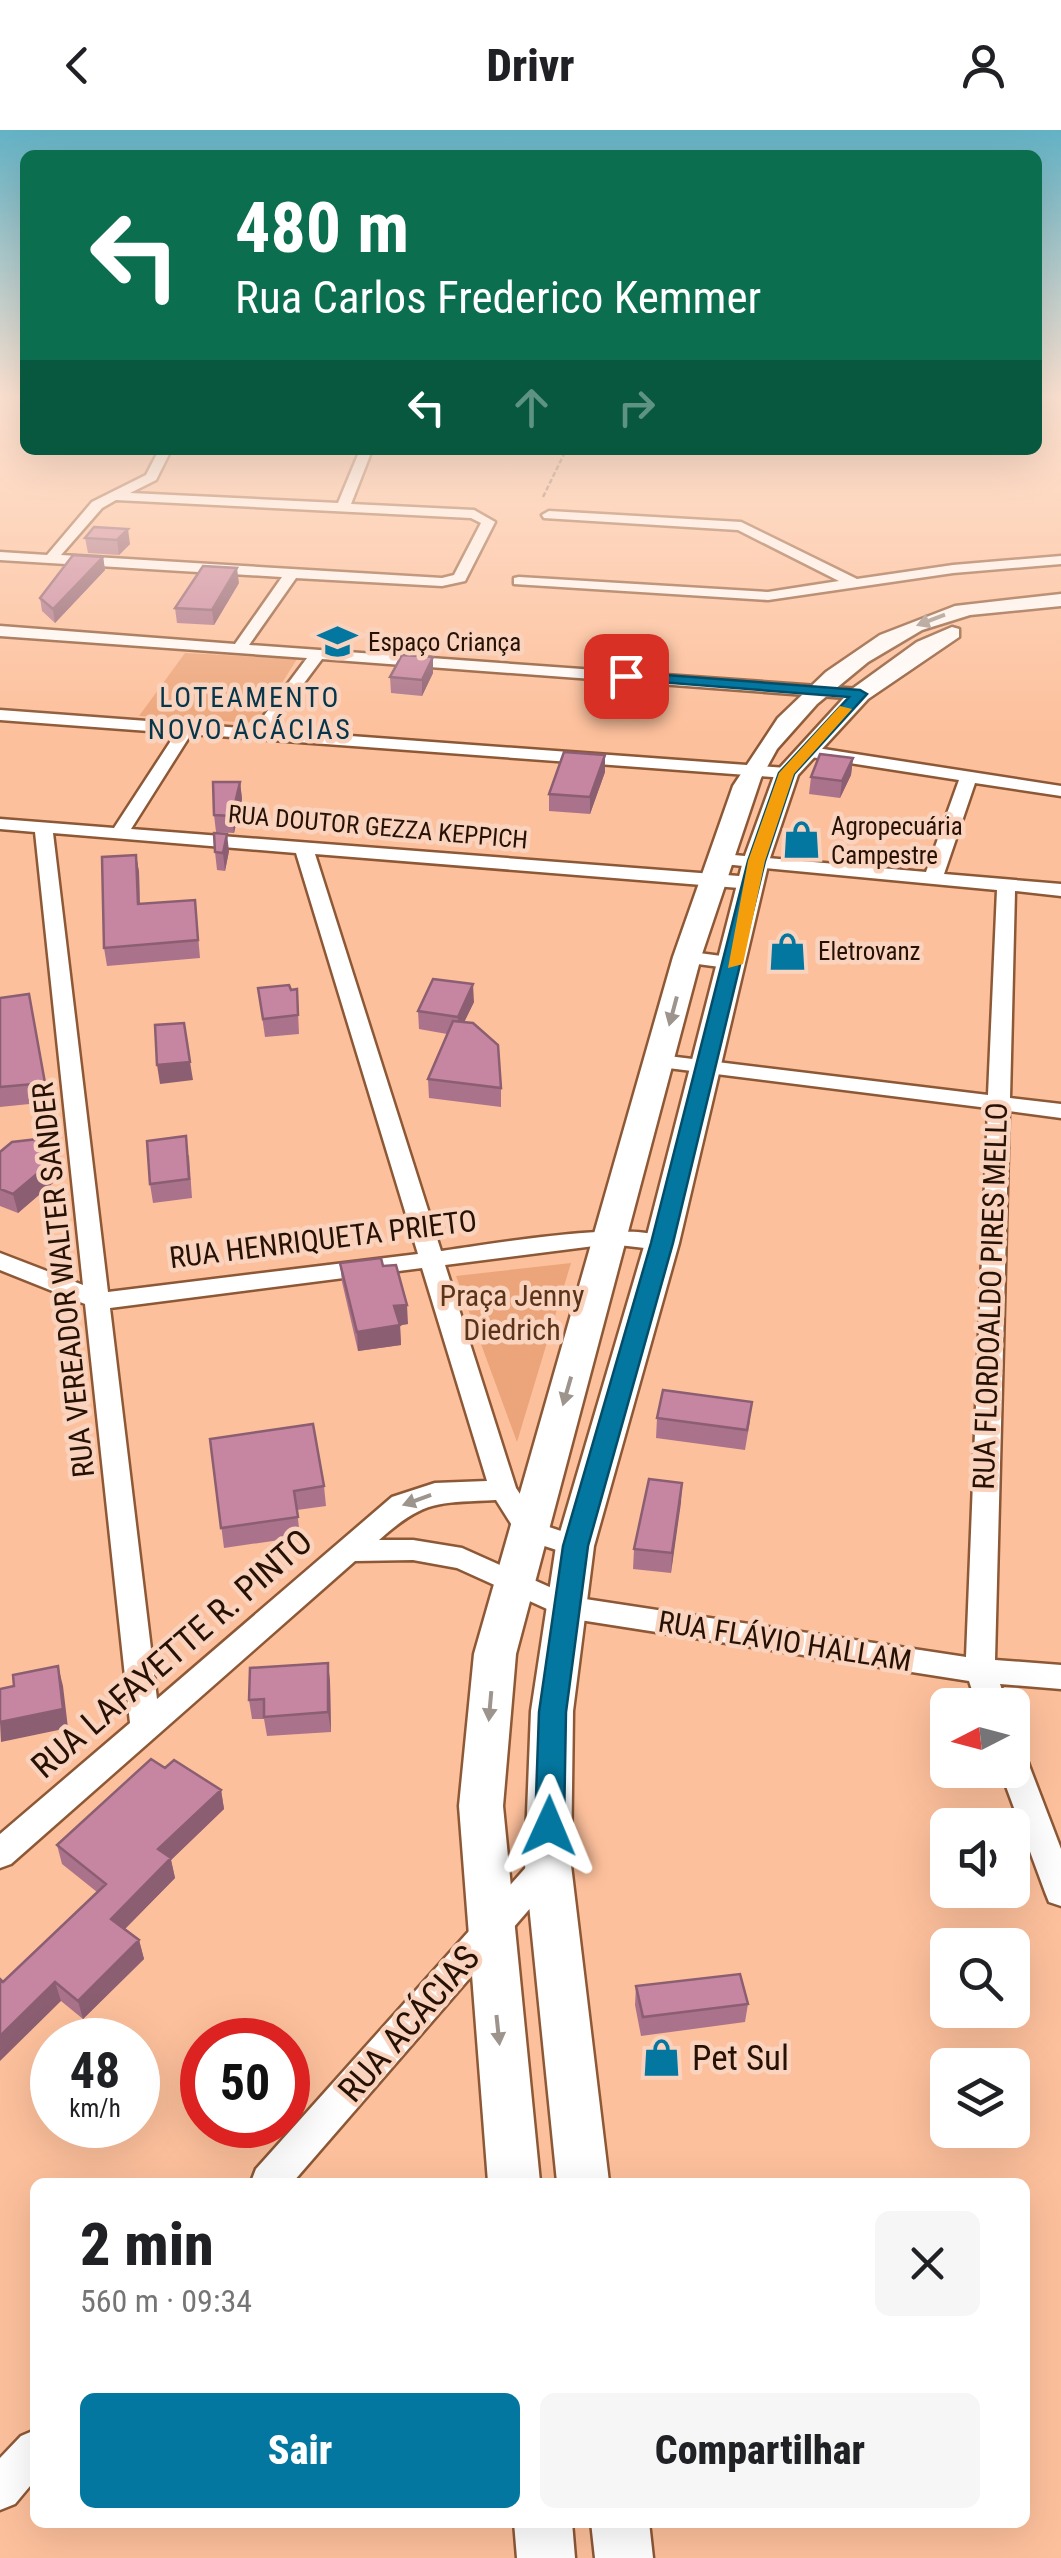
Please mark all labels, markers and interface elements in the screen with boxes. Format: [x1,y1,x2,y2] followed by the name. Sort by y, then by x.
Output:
[50,38,105,93] icon: back
[956,38,1011,93] icon: person
[487,39,574,92] text: Drivr
[235,187,409,269] text: 480 m
[70,190,200,320] icon: left
[235,271,761,324] text: Rua Carlos Frederico Kemmer
[399,380,454,435] icon: left
[504,380,559,435] icon: ahead
[609,380,664,435] icon: right
[915,613,945,628] one-way arrow
[317,621,359,663] school or university icon: Espaço Criança
[368,628,521,657] place label: Espaço Criança
[584,634,669,719] pin
[599,649,654,704] icon: arrive
[148,681,352,746] district label: LOTEAMENTO NOVO ACÁCIAS
[227,799,529,855] street label: RUA DOUTOR GEZZA KEPPICH
[831,812,963,870] place label: Agropecuária Campestre
[780,819,822,861] shop icon: Agropecuária Campestre
[767,930,809,972] shop icon: Eletrovanz
[818,937,921,966] place label: Eletrovanz
[665,996,680,1027] one-way arrow
[25,1081,101,1479] street label: RUA VEREADOR WALTER SANDER
[966,1102,1014,1490] street label: RUA FLORDOALDO PIRES MELLO
[167,1203,479,1275] street label: RUA HENRIQUETA PRIETO
[440,1278,584,1347] park label: Praça Jenny Diedrich
[559,1376,575,1407] one-way arrow
[401,1493,431,1508] one-way arrow
[23,1521,321,1787] street label: RUA LAFAYETTE R. PINTO
[656,1604,914,1678] street label: RUA FLÁVIO HALLAM
[930,1688,1030,1788] north arrow
[930,1688,1030,2148] map controls
[482,1691,498,1723] one-way arrow
[497,1774,601,1878] position arrow
[930,1808,1030,1908] button: sound
[930,1928,1030,2028] button: search
[330,1938,488,2110] street label: RUA ACÁCIAS
[491,2015,507,2046] one-way arrow
[180,2018,310,2148] speed limit sign: 50
[641,2037,683,2079] shop icon: Pet Sul
[692,2038,789,2079] place label: Pet Sul
[70,2042,120,2100] text: 48
[930,2048,1030,2148] button: layers
[69,2094,121,2123] text: km/h
[80,2209,214,2280] text: 2 min
[875,2211,980,2316] button: close
[80,2282,252,2320] text: 560 m · 09:34
[80,2393,520,2508] button: Sair
[540,2393,980,2508] button: Compartilhar

